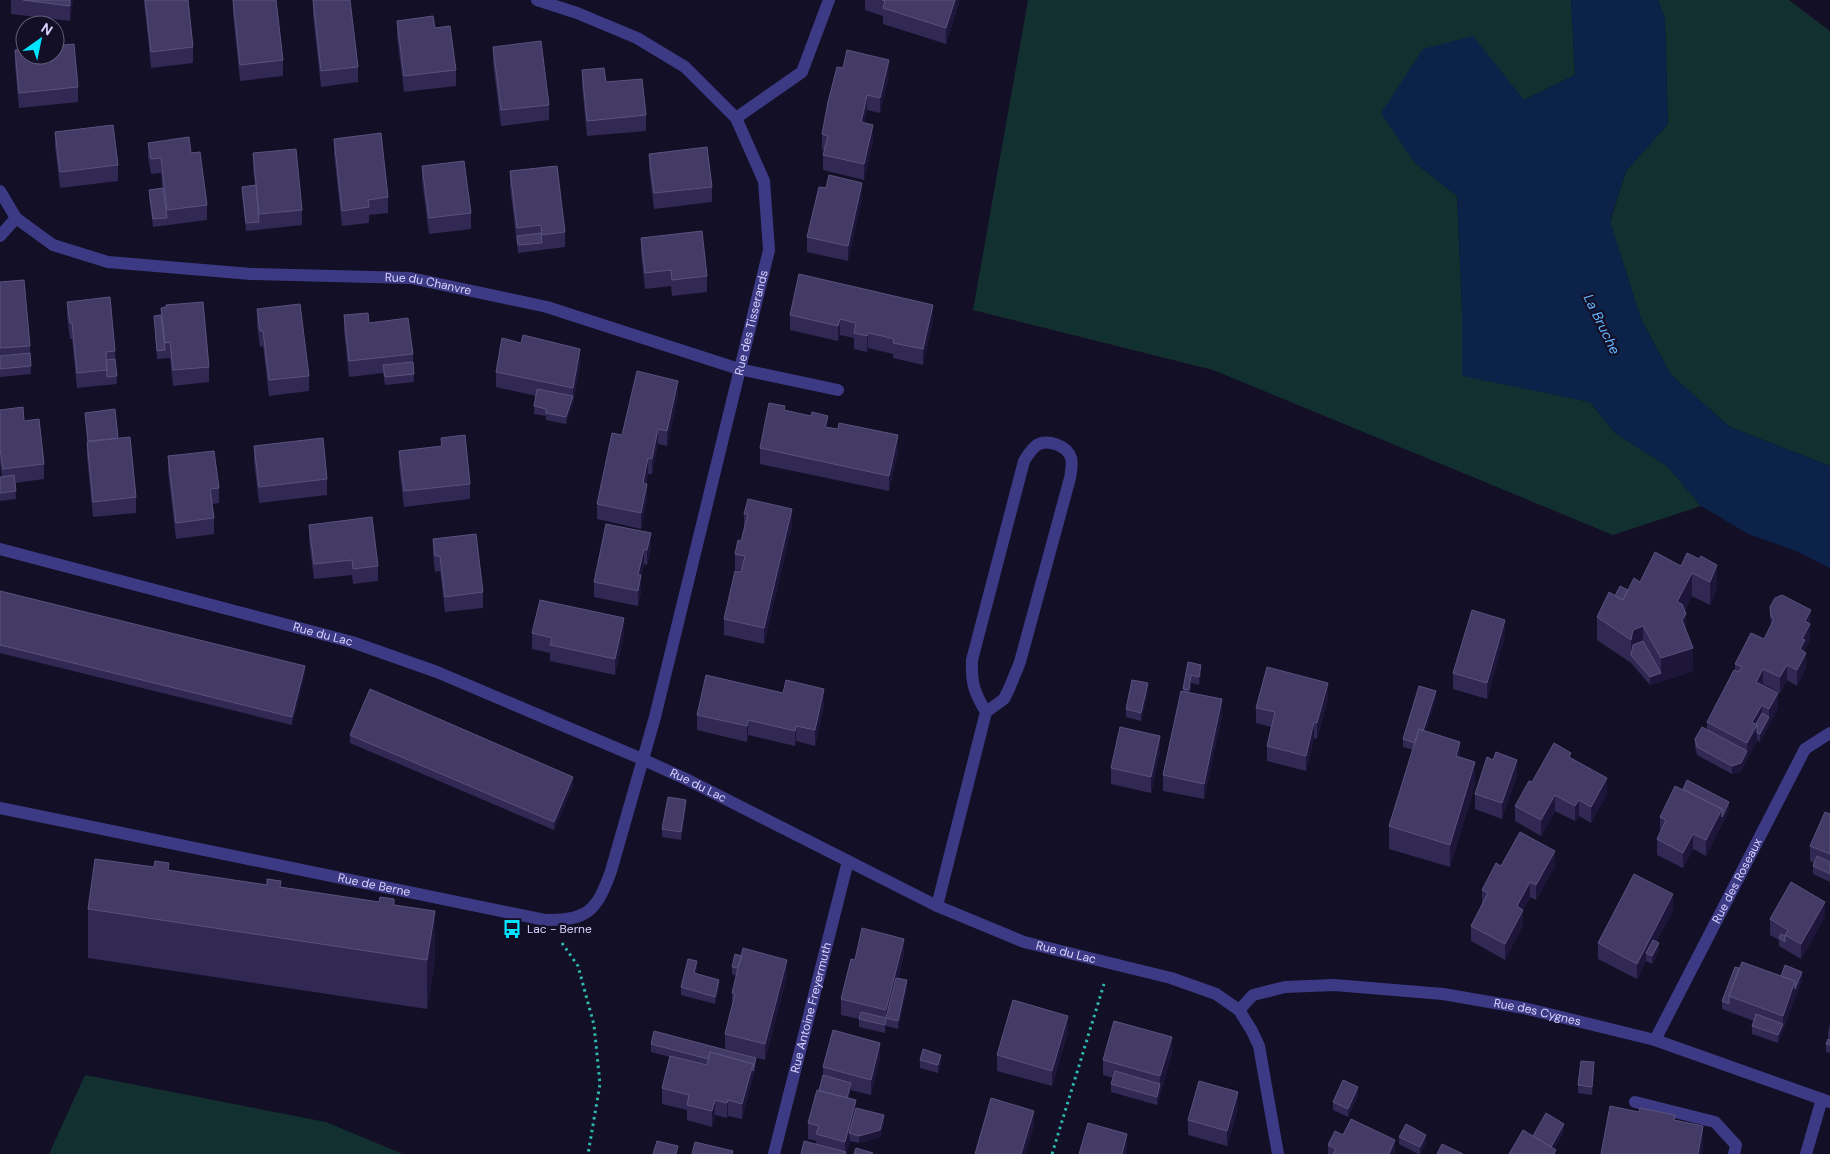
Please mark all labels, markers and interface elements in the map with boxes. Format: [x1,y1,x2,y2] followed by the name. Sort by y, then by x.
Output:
[15,15,65,65] north arrow
[38,19,56,39] text: N
[385,269,473,299] street label: Rue du Chanvre
[731,269,772,377] street label: Rue des Tisserands
[1580,291,1624,357] water label: La Bruche
[291,619,355,650] street label: Rue du Lac
[667,765,729,806] street label: Rue du Lac
[1708,836,1766,926] street label: Rue des Roseaux
[336,870,412,900] street label: Rue de Berne
[501,918,523,940] bus stop icon: Lac - Berne
[527,921,592,937] place label: Lac - Berne
[1034,937,1098,967] street label: Rue du Lac
[787,940,835,1075] street label: Rue Antoine Freyermuth
[1492,995,1583,1030] street label: Rue des Cygnes

